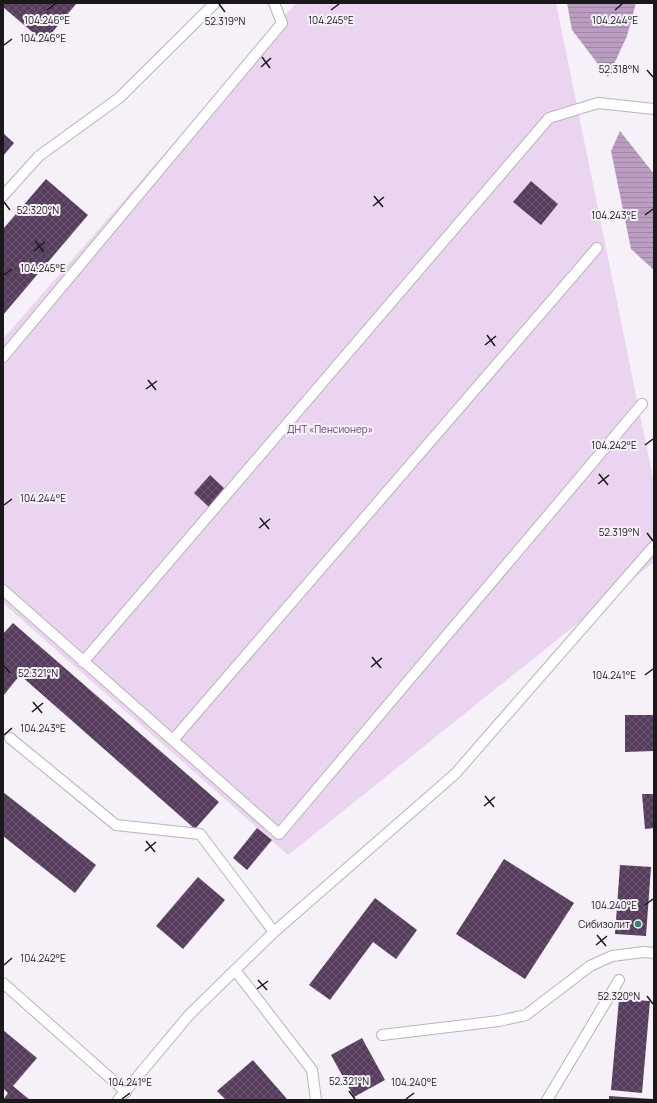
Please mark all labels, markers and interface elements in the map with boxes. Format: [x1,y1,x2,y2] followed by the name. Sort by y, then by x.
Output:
[24,13,70,27] text: 104.246°E
[308,13,354,27] text: 104.245°E
[592,13,638,27] text: 104.244°E
[205,14,246,28] text: 52.319°N
[20,31,66,45] text: 104.246°E
[599,62,639,76] text: 52.318°N
[17,203,59,217] text: 52.320°N
[591,208,637,222] text: 104.243°E
[20,261,66,275] text: 104.245°E
[287,422,373,436] park label: ДНТ «Пенсионер»
[591,438,637,452] text: 104.242°E
[20,491,66,505] text: 104.244°E
[599,525,640,539] text: 52.319°N
[18,666,58,680] text: 52.321°N
[592,668,636,682] text: 104.241°E
[20,721,66,735] text: 104.243°E
[591,898,637,912] text: 104.240°E
[578,917,630,931] place label: Сибизолит
[633,919,643,929] marker: Сибизолит
[20,951,66,965] text: 104.242°E
[598,989,640,1003] text: 52.320°N
[329,1074,369,1088] text: 52.321°N
[108,1075,152,1089] text: 104.241°E
[391,1075,437,1089] text: 104.240°E

